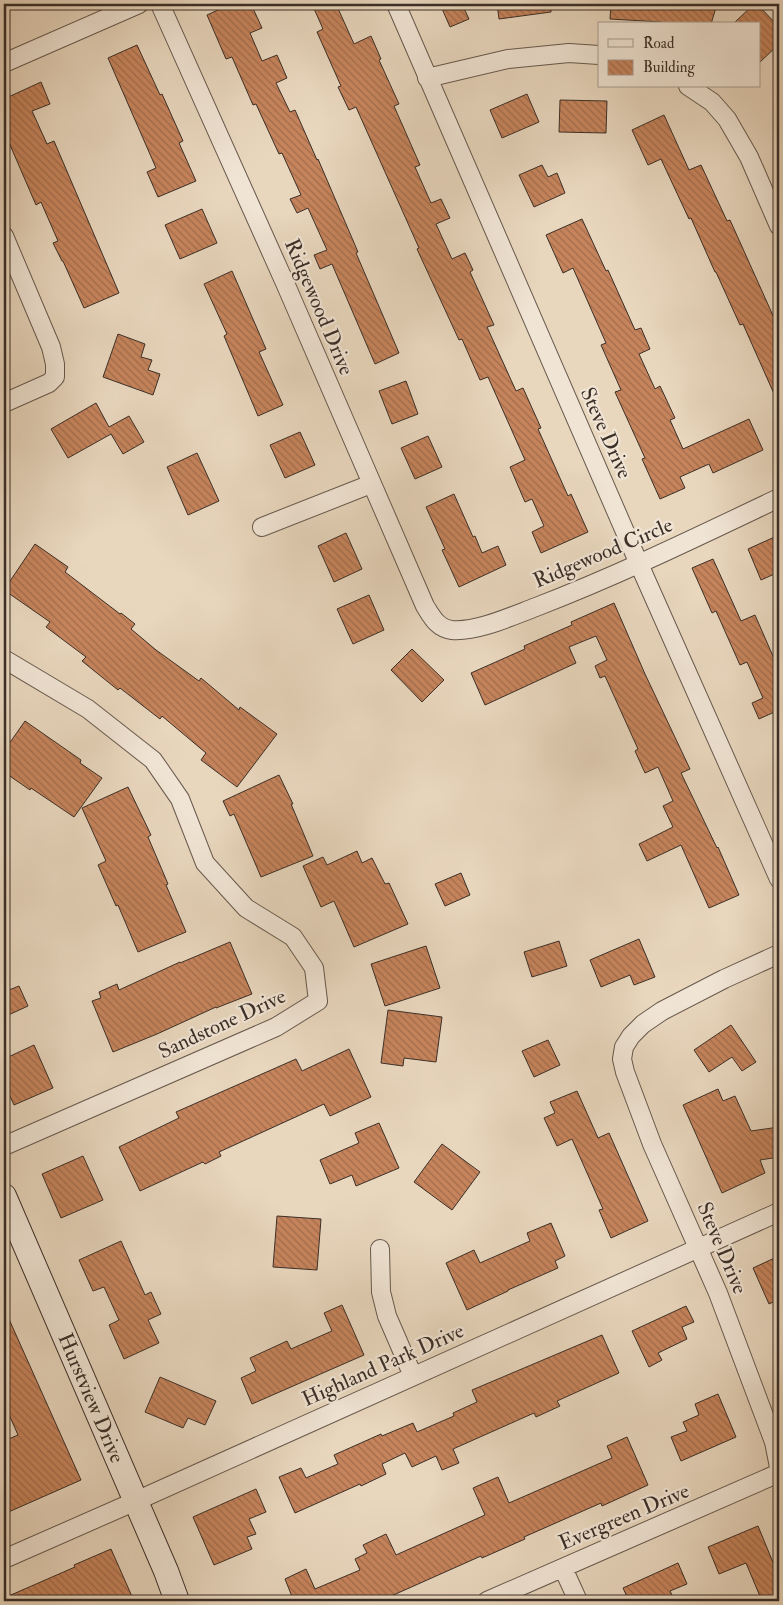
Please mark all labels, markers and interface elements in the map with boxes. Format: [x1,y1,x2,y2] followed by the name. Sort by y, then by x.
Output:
[598,22,760,88] legend
[643,34,675,53] text: Road
[643,58,695,77] text: Building
[278,235,360,380] street label: Ridgewood Drive
[574,383,638,483] street label: Steve Drive
[529,511,677,595] street label: Ridgewood Circle
[154,983,290,1065] street label: Sandstone Drive
[691,1198,754,1298] street label: Steve Drive
[298,1317,468,1413] street label: Highland Park Drive
[52,1329,131,1467] street label: Hurstview Drive
[555,1477,693,1557] street label: Evergreen Drive

